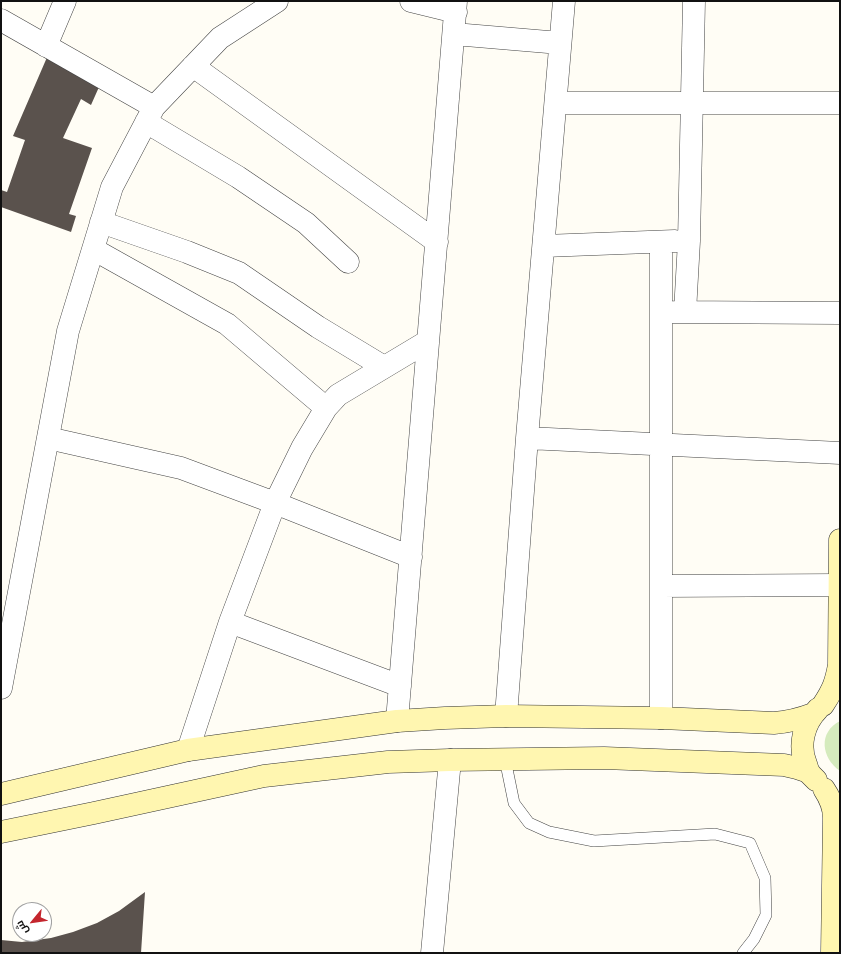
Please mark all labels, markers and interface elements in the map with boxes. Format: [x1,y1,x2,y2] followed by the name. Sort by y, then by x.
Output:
[12,902,52,942] north arrow
[13,918,31,937] text: ش

